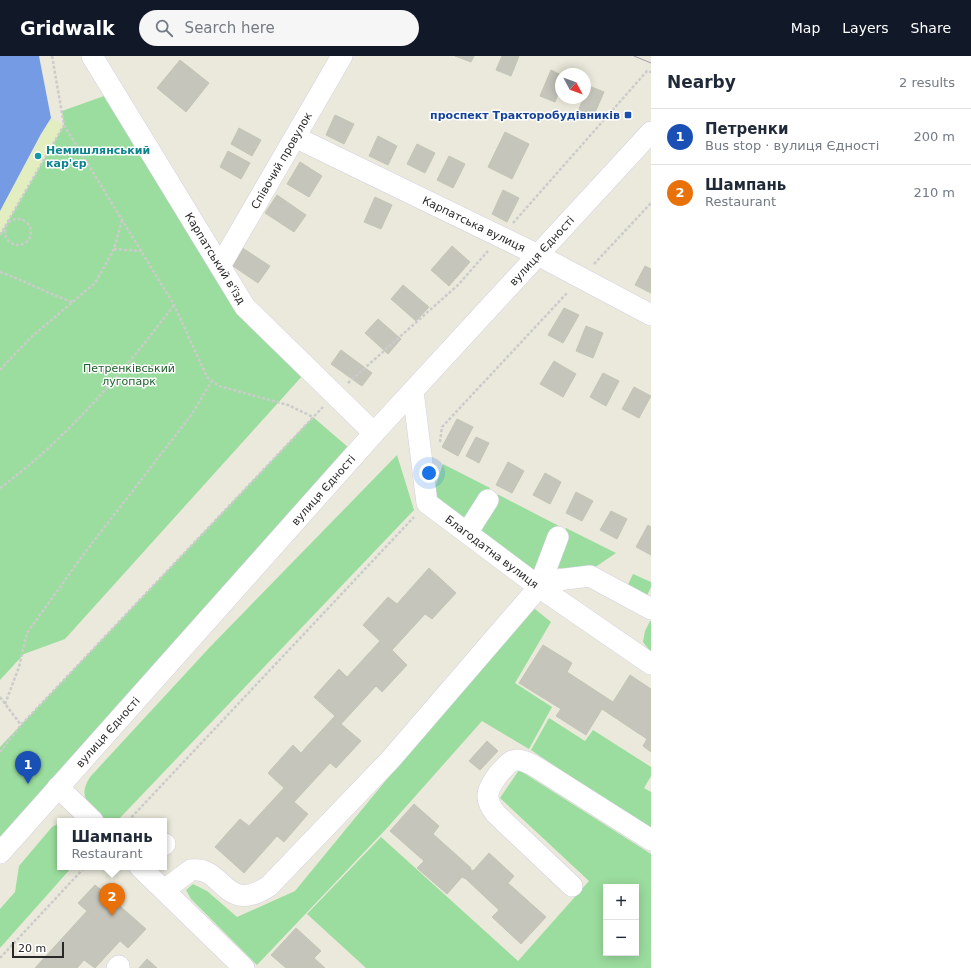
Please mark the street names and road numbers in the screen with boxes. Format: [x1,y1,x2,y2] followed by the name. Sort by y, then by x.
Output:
[249,110,315,212] street label: Співочий провулок
[420,194,527,255] street label: Карпатська вулиця
[182,210,248,307] street label: Карпатський в'їзд
[507,214,577,288] street label: вулиця Єдності
[289,453,358,528] street label: вулиця Єдності
[442,513,541,591] street label: Благодатна вулиця
[73,695,143,770] street label: вулиця Єдності

